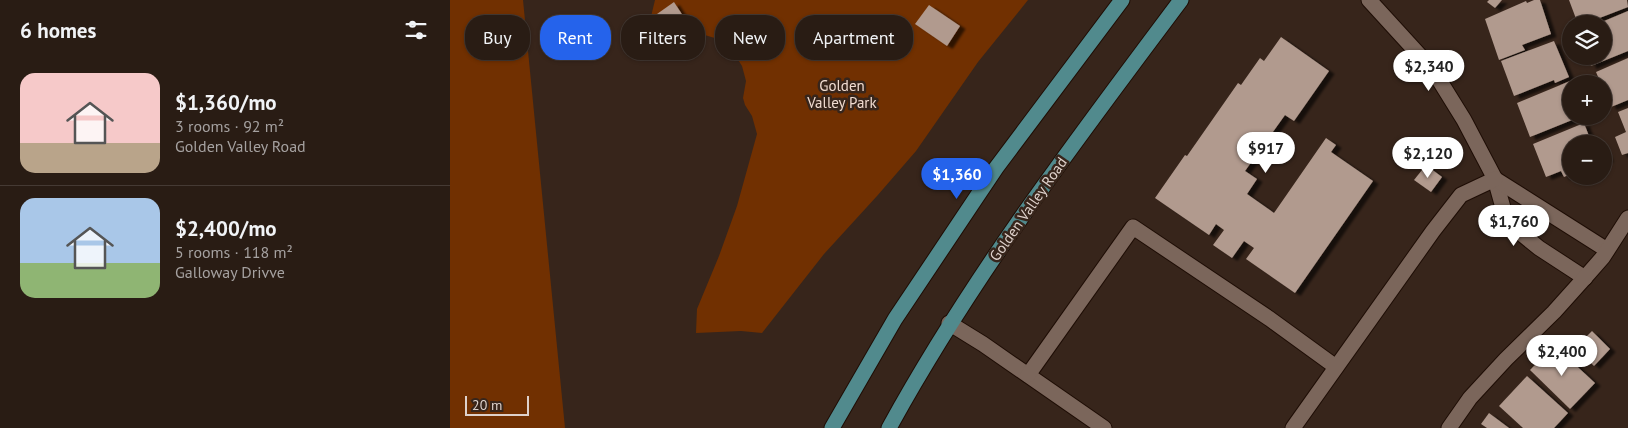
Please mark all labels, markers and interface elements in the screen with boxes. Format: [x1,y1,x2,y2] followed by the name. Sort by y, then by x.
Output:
[465,15,530,60] chip: Buy
[540,15,611,60] chip: Rent
[621,15,705,60] chip: Filters
[715,15,785,60] chip: New
[795,15,913,60] chip: Apartment
[1562,15,1612,185] map controls
[1562,15,1612,65] button: layers
[402,16,430,44] icon: filters
[20,17,96,44] text: 6 homes
[1388,49,1470,92] pin: $2,340
[1404,56,1454,76] text: $2,340
[1562,75,1612,125] button: +
[806,76,877,112] park label: Golden Valley Park
[175,89,277,116] text: $1,360/mo
[60,93,120,153] icon: home
[175,116,284,136] text: 3 rooms · 92 m²
[1236,132,1296,174] pin: $917
[1562,135,1612,185] button: −
[175,136,306,156] text: Golden Valley Road
[1387,136,1469,179] pin: $2,120
[1248,138,1284,158] text: $917
[1403,143,1453,163] text: $2,120
[985,153,1071,265] street label: Golden Valley Road
[916,158,998,200] pin: $1,360
[932,164,982,184] text: $1,360
[1473,204,1555,247] pin: $1,760
[1489,211,1539,231] text: $1,760
[175,215,277,242] text: $2,400/mo
[60,218,120,278] icon: home
[175,242,293,262] text: 5 rooms · 118 m²
[175,262,285,282] text: Galloway Drivve
[1521,334,1603,377] pin: $2,400
[1537,341,1587,361] text: $2,400
[465,393,529,416] scale bar
[472,396,502,414] text: 20 m

